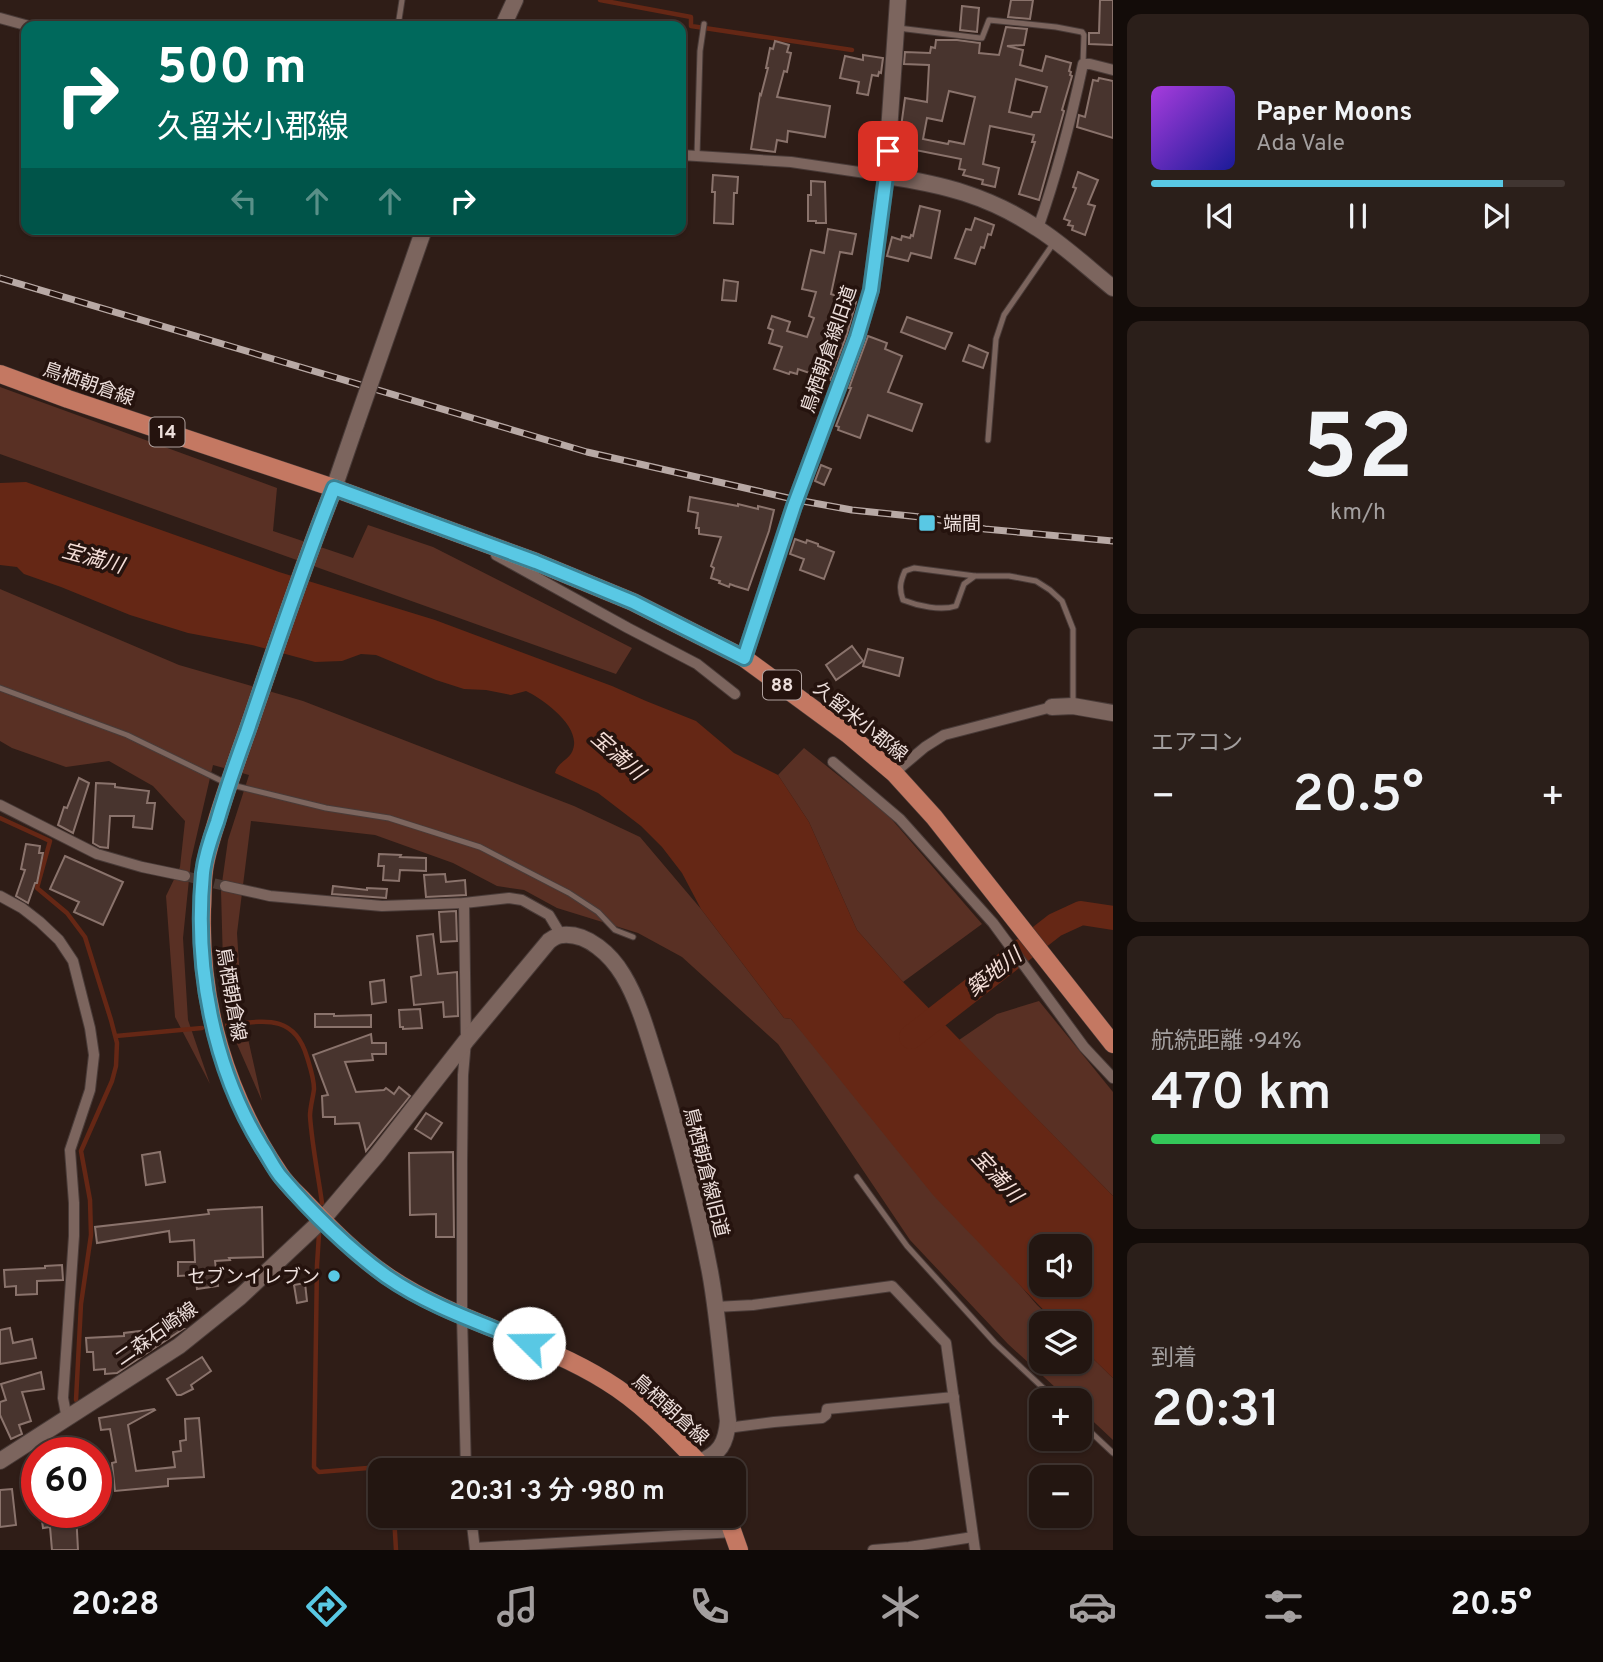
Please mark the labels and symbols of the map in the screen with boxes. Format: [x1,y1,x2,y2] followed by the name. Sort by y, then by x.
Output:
[858,121,918,181] pin
[797,283,863,416] street label: 鳥栖朝倉線旧道
[40,358,137,412] street label: 鳥栖朝倉線
[150,418,184,446] road number: 14
[917,513,937,533] marker: 端間
[943,513,981,537] place label: 端間
[59,538,128,581] water label: 宝満川
[763,670,801,700] road number: 88
[808,677,912,768] street label: 久留米小郡線
[584,725,651,788] water label: 宝満川
[962,942,1030,1003] water label: 築地川
[210,945,250,1043] street label: 鳥栖朝倉線
[677,1105,733,1240] street label: 鳥栖朝倉線旧道
[965,1145,1029,1211] water label: 宝満川
[187,1266,320,1290] place label: セブンイレブン
[326,1268,342,1284] marker: セブンイレブン
[111,1298,203,1372] street label: 二森石崎線
[492,1306,566,1380] position arrow
[626,1370,713,1451] street label: 鳥栖朝倉線
[21,1437,112,1528] speed limit sign: 60

